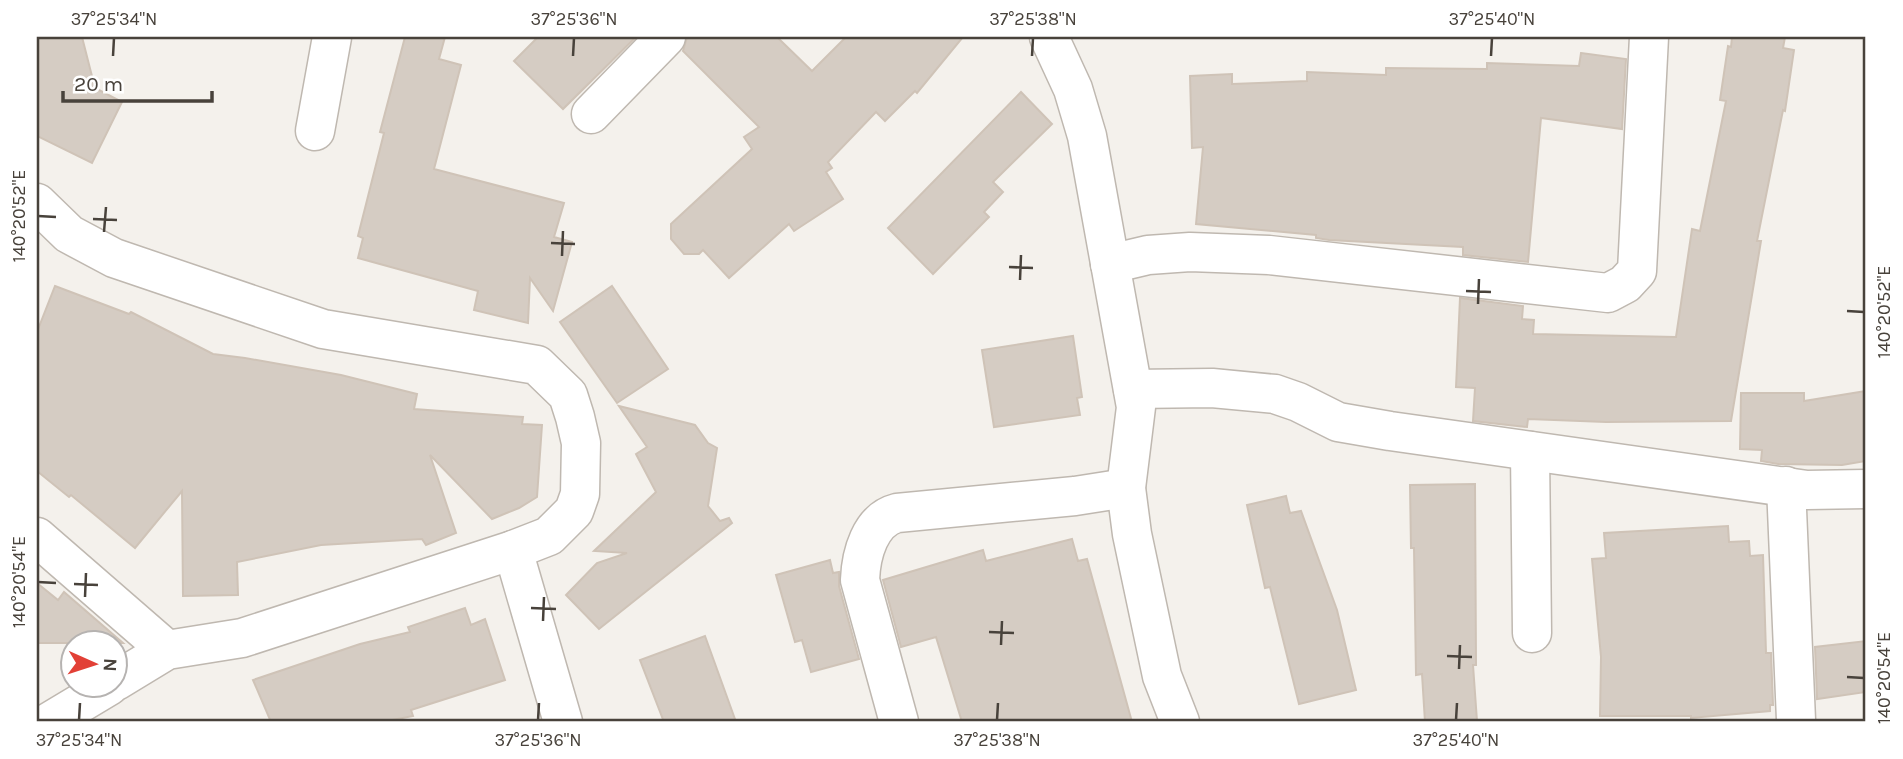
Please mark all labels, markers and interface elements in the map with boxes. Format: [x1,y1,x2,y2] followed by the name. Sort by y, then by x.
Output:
[71,8,157,30] text: 37°25'34"N
[531,8,617,30] text: 37°25'36"N
[989,8,1077,30] text: 37°25'38"N
[1449,8,1535,30] text: 37°25'40"N
[63,60,212,104] scale bar
[74,72,123,96] text: 20 m
[8,170,30,262] text: 140°20'52"E
[1873,266,1895,358] text: 140°20'52"E
[8,536,30,628] text: 140°20'54"E
[60,630,130,700] north arrow
[1873,632,1895,724] text: 140°20'54"E
[99,657,121,672] text: N
[36,729,122,751] text: 37°25'34"N
[495,729,581,751] text: 37°25'36"N
[953,729,1041,751] text: 37°25'38"N
[1413,729,1499,751] text: 37°25'40"N

